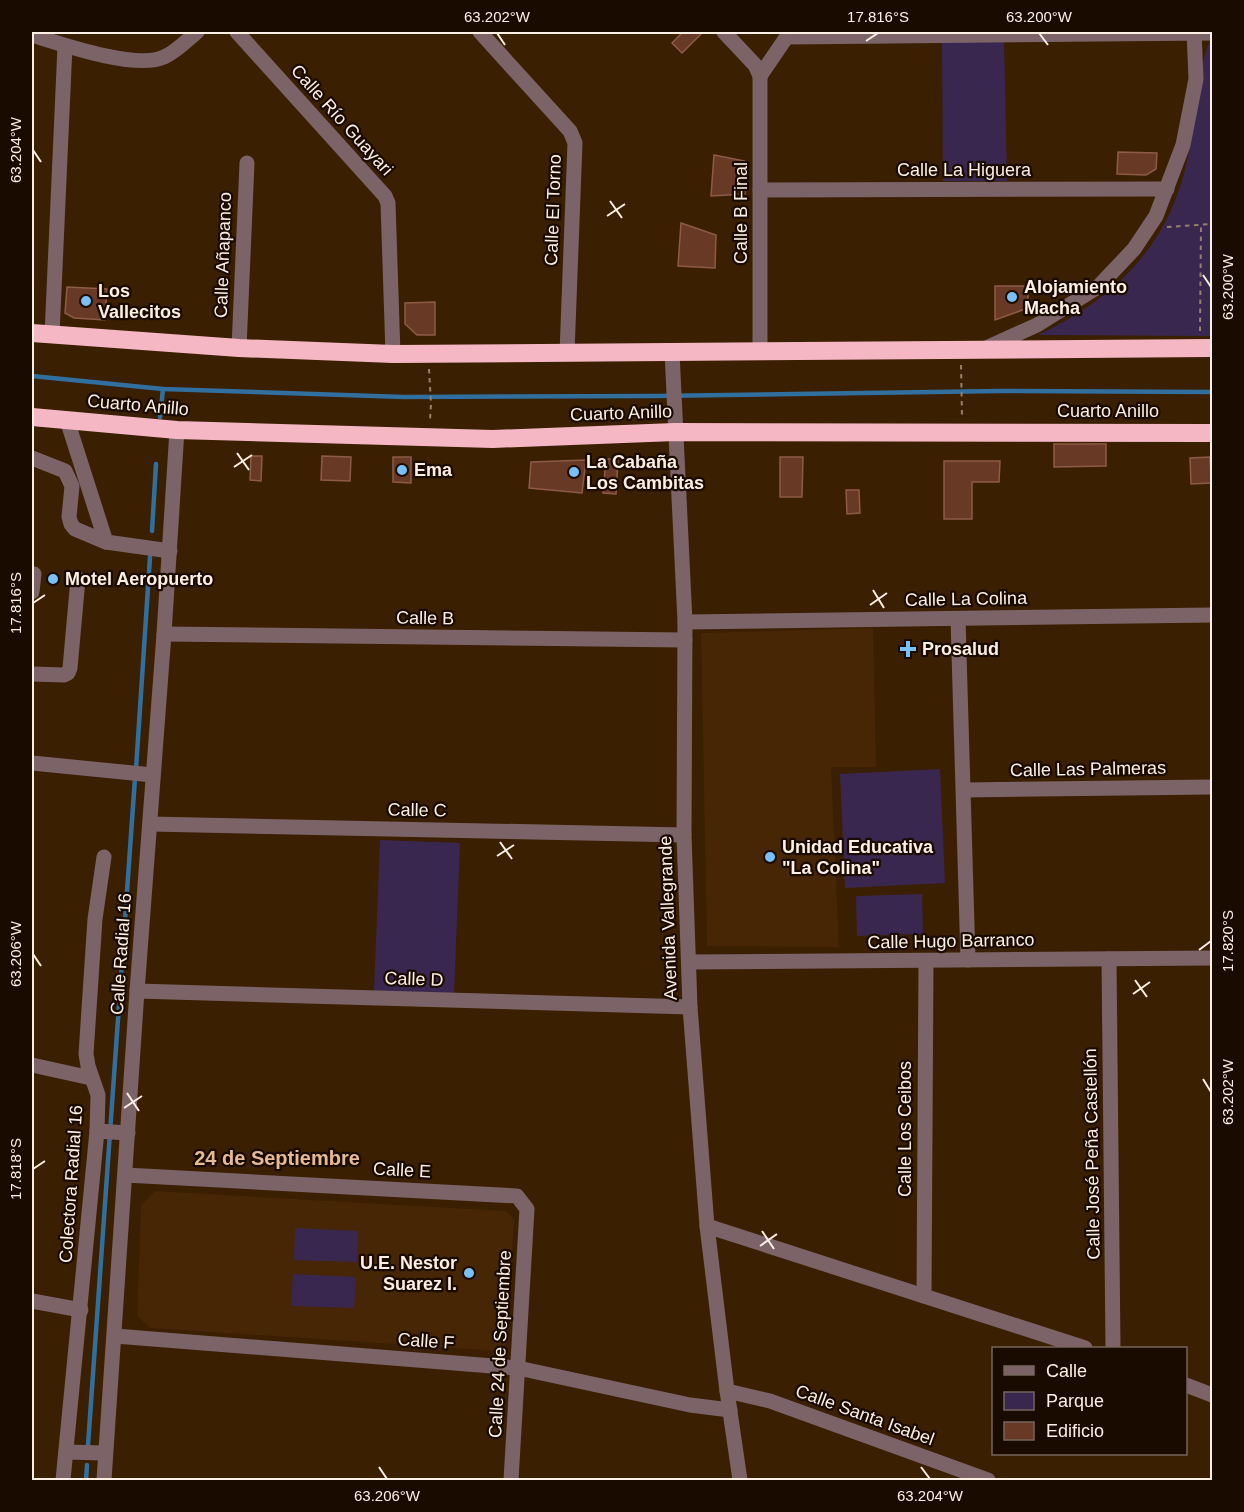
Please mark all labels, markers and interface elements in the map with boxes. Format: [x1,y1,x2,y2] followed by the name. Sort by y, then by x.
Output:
[464,8,531,25] text: 63.202°W
[847,8,909,25] text: 17.816°S
[1006,8,1073,25] text: 63.200°W
[287,61,397,179] street label: Calle Río Guayari
[7,116,24,183] text: 63.204°W
[541,154,565,266] street label: Calle El Torno
[897,160,1032,180] street label: Calle La Higuera
[731,162,751,264] street label: Calle B Final
[211,192,235,318] street label: Calle Añapanco
[1219,253,1236,320] text: 63.200°W
[1024,277,1127,318] place label: Alojamiento Macha
[98,281,181,322] place label: Los Vallecitos
[1005,290,1019,304] marker: Alojamiento Macha
[79,294,93,308] marker: Los Vallecitos
[86,391,190,419] street label: Cuarto Anillo
[570,401,672,425] street label: Cuarto Anillo
[1057,401,1159,421] street label: Cuarto Anillo
[586,452,704,493] place label: La Cabaña Los Cambitas
[414,460,453,480] place label: Ema
[395,463,409,477] marker: Ema
[567,465,581,479] marker: La Cabaña Los Cambitas
[65,569,213,589] place label: Motel Aeropuerto
[7,572,24,634] text: 17.816°S
[46,572,60,586] marker: Motel Aeropuerto
[905,588,1028,610] street label: Calle La Colina
[396,607,454,629] street label: Calle B
[922,639,999,659] place label: Prosalud
[899,640,917,658] marker: Prosalud
[1010,758,1166,780] street label: Calle Las Palmeras
[387,799,447,821] street label: Calle C
[655,835,681,1001] street label: Avenida Vallegrande
[782,837,934,878] place label: Unidad Educativa "La Colina"
[763,850,777,864] marker: Unidad Educativa "La Colina"
[107,892,135,1016] street label: Calle Radial 16
[1219,910,1236,972] text: 17.820°S
[7,920,24,987] text: 63.206°W
[867,930,1035,952] street label: Calle Hugo Barranco
[384,968,444,990] street label: Calle D
[1080,1048,1104,1260] street label: Calle José Peña Castellón
[1219,1058,1236,1125] text: 63.202°W
[895,1061,915,1197] street label: Calle Los Ceibos
[56,1104,86,1264] street label: Colectora Radial 16
[7,1138,24,1200] text: 17.818°S
[194,1147,360,1169] district label: 24 de Septiembre
[373,1158,431,1182] street label: Calle E
[485,1250,515,1438] street label: Calle 24 de Septiembre
[360,1253,457,1294] place label: U.E. Nestor Suarez I.
[462,1266,476,1280] marker: U.E. Nestor Suarez I.
[397,1329,455,1353] street label: Calle F
[992,1347,1187,1455] legend
[1046,1361,1087,1381] text: Calle
[793,1381,937,1449] street label: Calle Santa Isabel
[1046,1391,1104,1411] text: Parque
[1046,1421,1104,1441] text: Edificio
[354,1487,421,1504] text: 63.206°W
[897,1487,964,1504] text: 63.204°W

